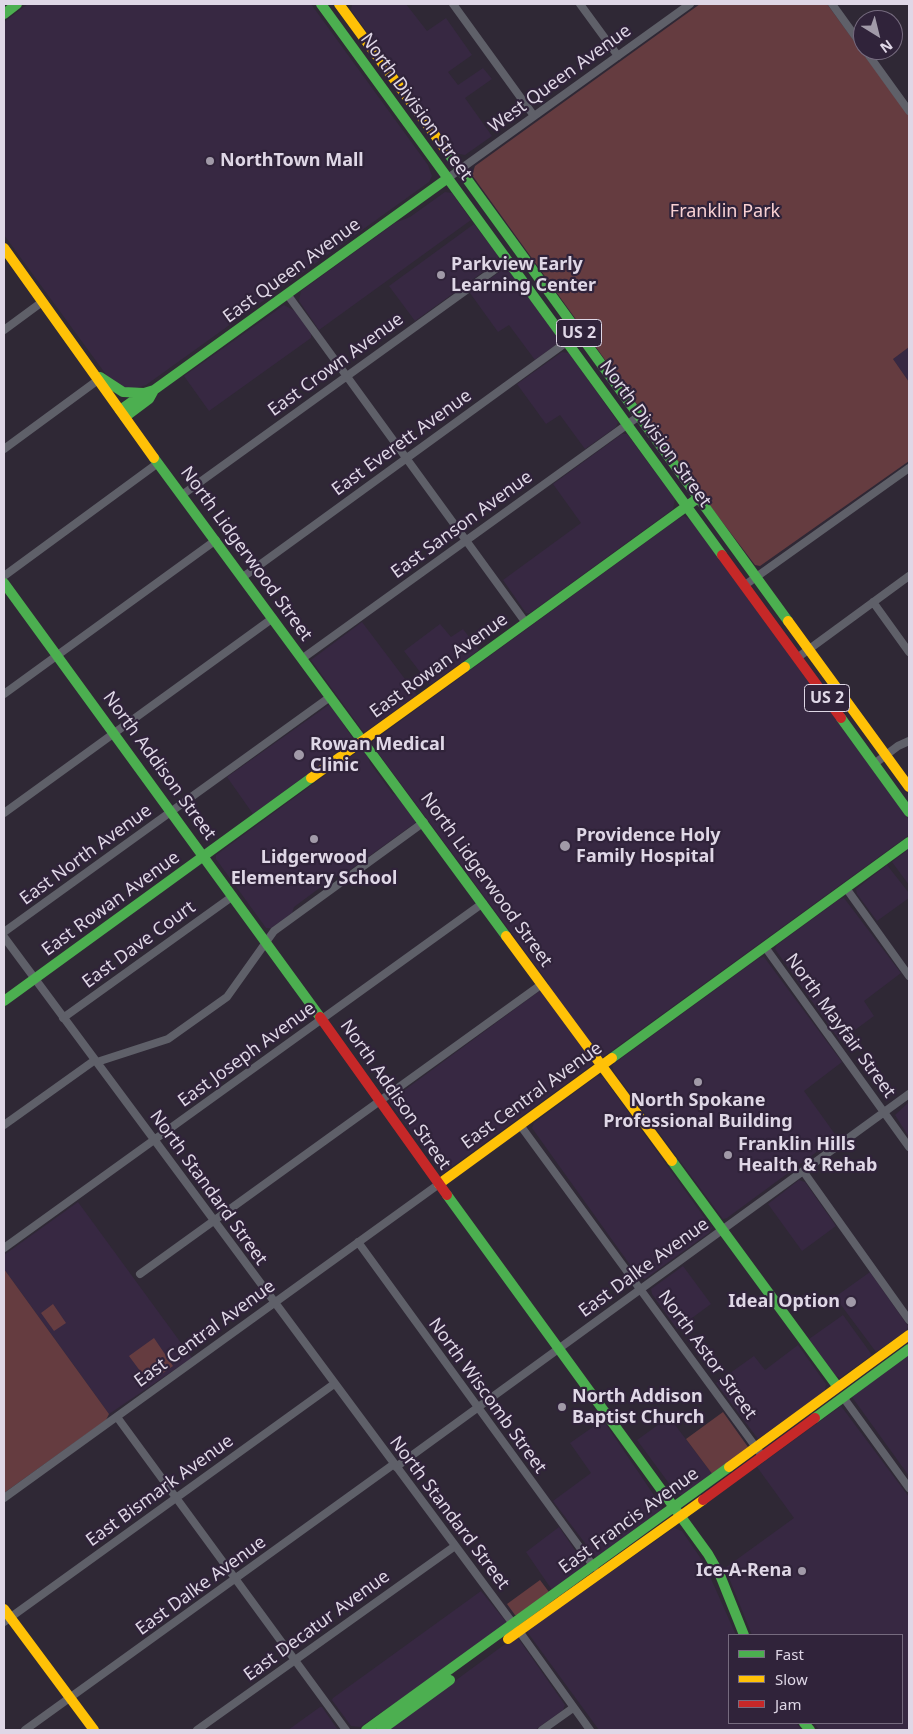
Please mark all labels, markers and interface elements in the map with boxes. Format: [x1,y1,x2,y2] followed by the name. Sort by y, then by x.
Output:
[853,10,903,60] north arrow
[485,20,635,138] street label: West Queen Avenue
[356,29,476,185] street label: North Division Street
[876,36,897,58] text: N
[220,150,364,172] place label: NorthTown Mall
[204,155,216,167] marker: NorthTown Mall
[670,201,780,223] park label: Franklin Park
[219,214,365,328] street label: East Queen Avenue
[451,254,596,296] place label: Parkview Early Learning Center
[435,269,447,281] marker: Parkview Early Learning Center
[264,309,408,421] street label: East Crown Avenue
[556,319,602,346] road number: US 2
[595,356,715,512] street label: North Division Street
[328,385,476,501] street label: East Everett Avenue
[176,463,316,645] street label: North Lidgerwood Street
[387,466,537,584] street label: East Sanson Avenue
[366,609,512,723] street label: East Rowan Avenue
[804,684,850,711] road number: US 2
[98,688,220,844] street label: North Addison Street
[310,734,445,776] place label: Rowan Medical Clinic
[292,748,306,762] marker: Rowan Medical Clinic
[416,789,556,971] street label: North Lidgerwood Street
[16,800,156,910] street label: East North Avenue
[576,825,721,868] place label: Providence Holy Family Hospital
[308,833,320,845] marker: Lidgerwood Elementary School
[558,839,572,853] marker: Providence Holy Family Hospital
[38,847,184,961] street label: East Rowan Avenue
[231,847,397,890] place label: Lidgerwood Elementary School
[78,897,200,993] street label: East Dave Court
[780,950,900,1102] street label: North Mayfair Street
[174,998,320,1112] street label: East Joseph Avenue
[335,1016,455,1174] street label: North Addison Street
[457,1038,607,1154] street label: East Central Avenue
[692,1076,704,1088] marker: North Spokane Professional Building
[603,1090,793,1132] place label: North Spokane Professional Building
[145,1106,271,1270] street label: North Standard Street
[738,1134,877,1176] place label: Franklin Hills Health & Rehab
[722,1149,734,1161] marker: Franklin Hills Health & Rehab
[575,1214,713,1322] street label: East Dalke Avenue
[130,1276,280,1392] street label: East Central Avenue
[653,1286,761,1424] street label: North Astor Street
[728,1291,840,1313] place label: Ideal Option
[844,1295,858,1309] marker: Ideal Option
[423,1314,551,1478] street label: North Wiscomb Street
[572,1386,704,1428] place label: North Addison Baptist Church
[556,1401,568,1413] marker: North Addison Baptist Church
[82,1430,238,1552] street label: East Bismark Avenue
[384,1432,514,1594] street label: North Standard Street
[555,1463,703,1579] street label: East Francis Avenue
[132,1532,270,1640] street label: East Dalke Avenue
[696,1560,792,1582] place label: Ice-A-Rena
[796,1565,808,1577] marker: Ice-A-Rena
[240,1566,394,1686] street label: East Decatur Avenue
[728,1634,903,1724] legend
[775,1644,804,1664] text: Fast
[775,1669,808,1689] text: Slow
[775,1694,802,1714] text: Jam

